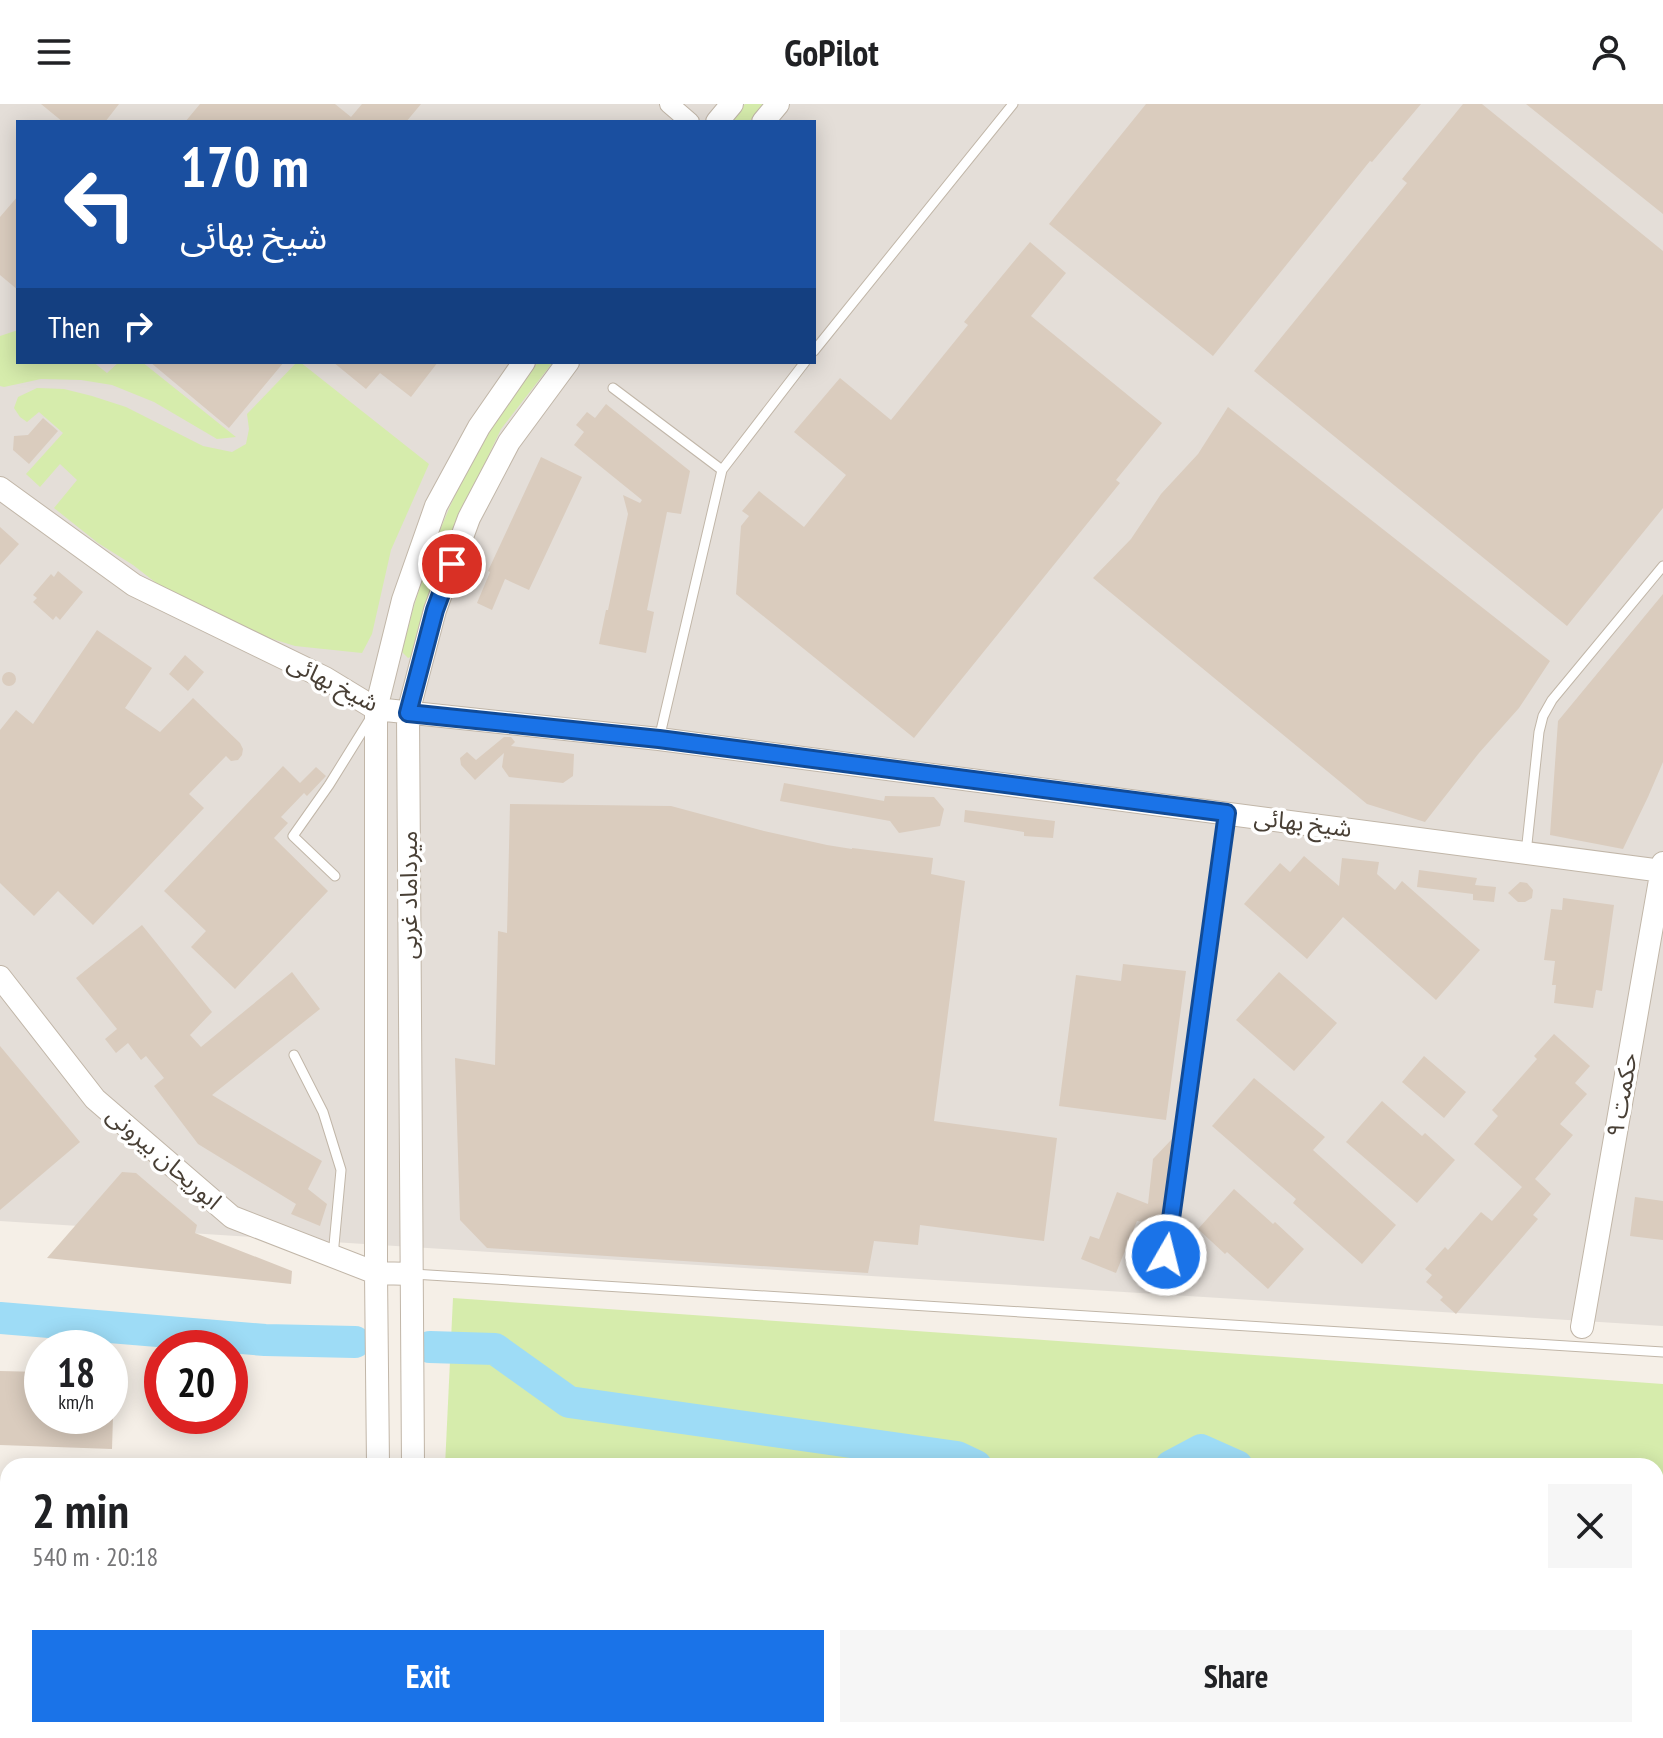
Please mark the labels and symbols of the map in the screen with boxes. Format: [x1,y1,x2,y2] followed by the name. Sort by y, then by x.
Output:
[418,530,486,598] pin
[282,646,384,720] street label: شیخ بهائی
[1252,801,1354,846] street label: شیخ بهائی
[393,831,424,959] street label: میرداماد غربی
[1599,1050,1644,1140] street label: حکمت ۹
[100,1099,228,1216] street label: ابوریحان بیرونی
[1124,1213,1208,1297] position arrow
[144,1330,248,1434] speed limit sign: 20

